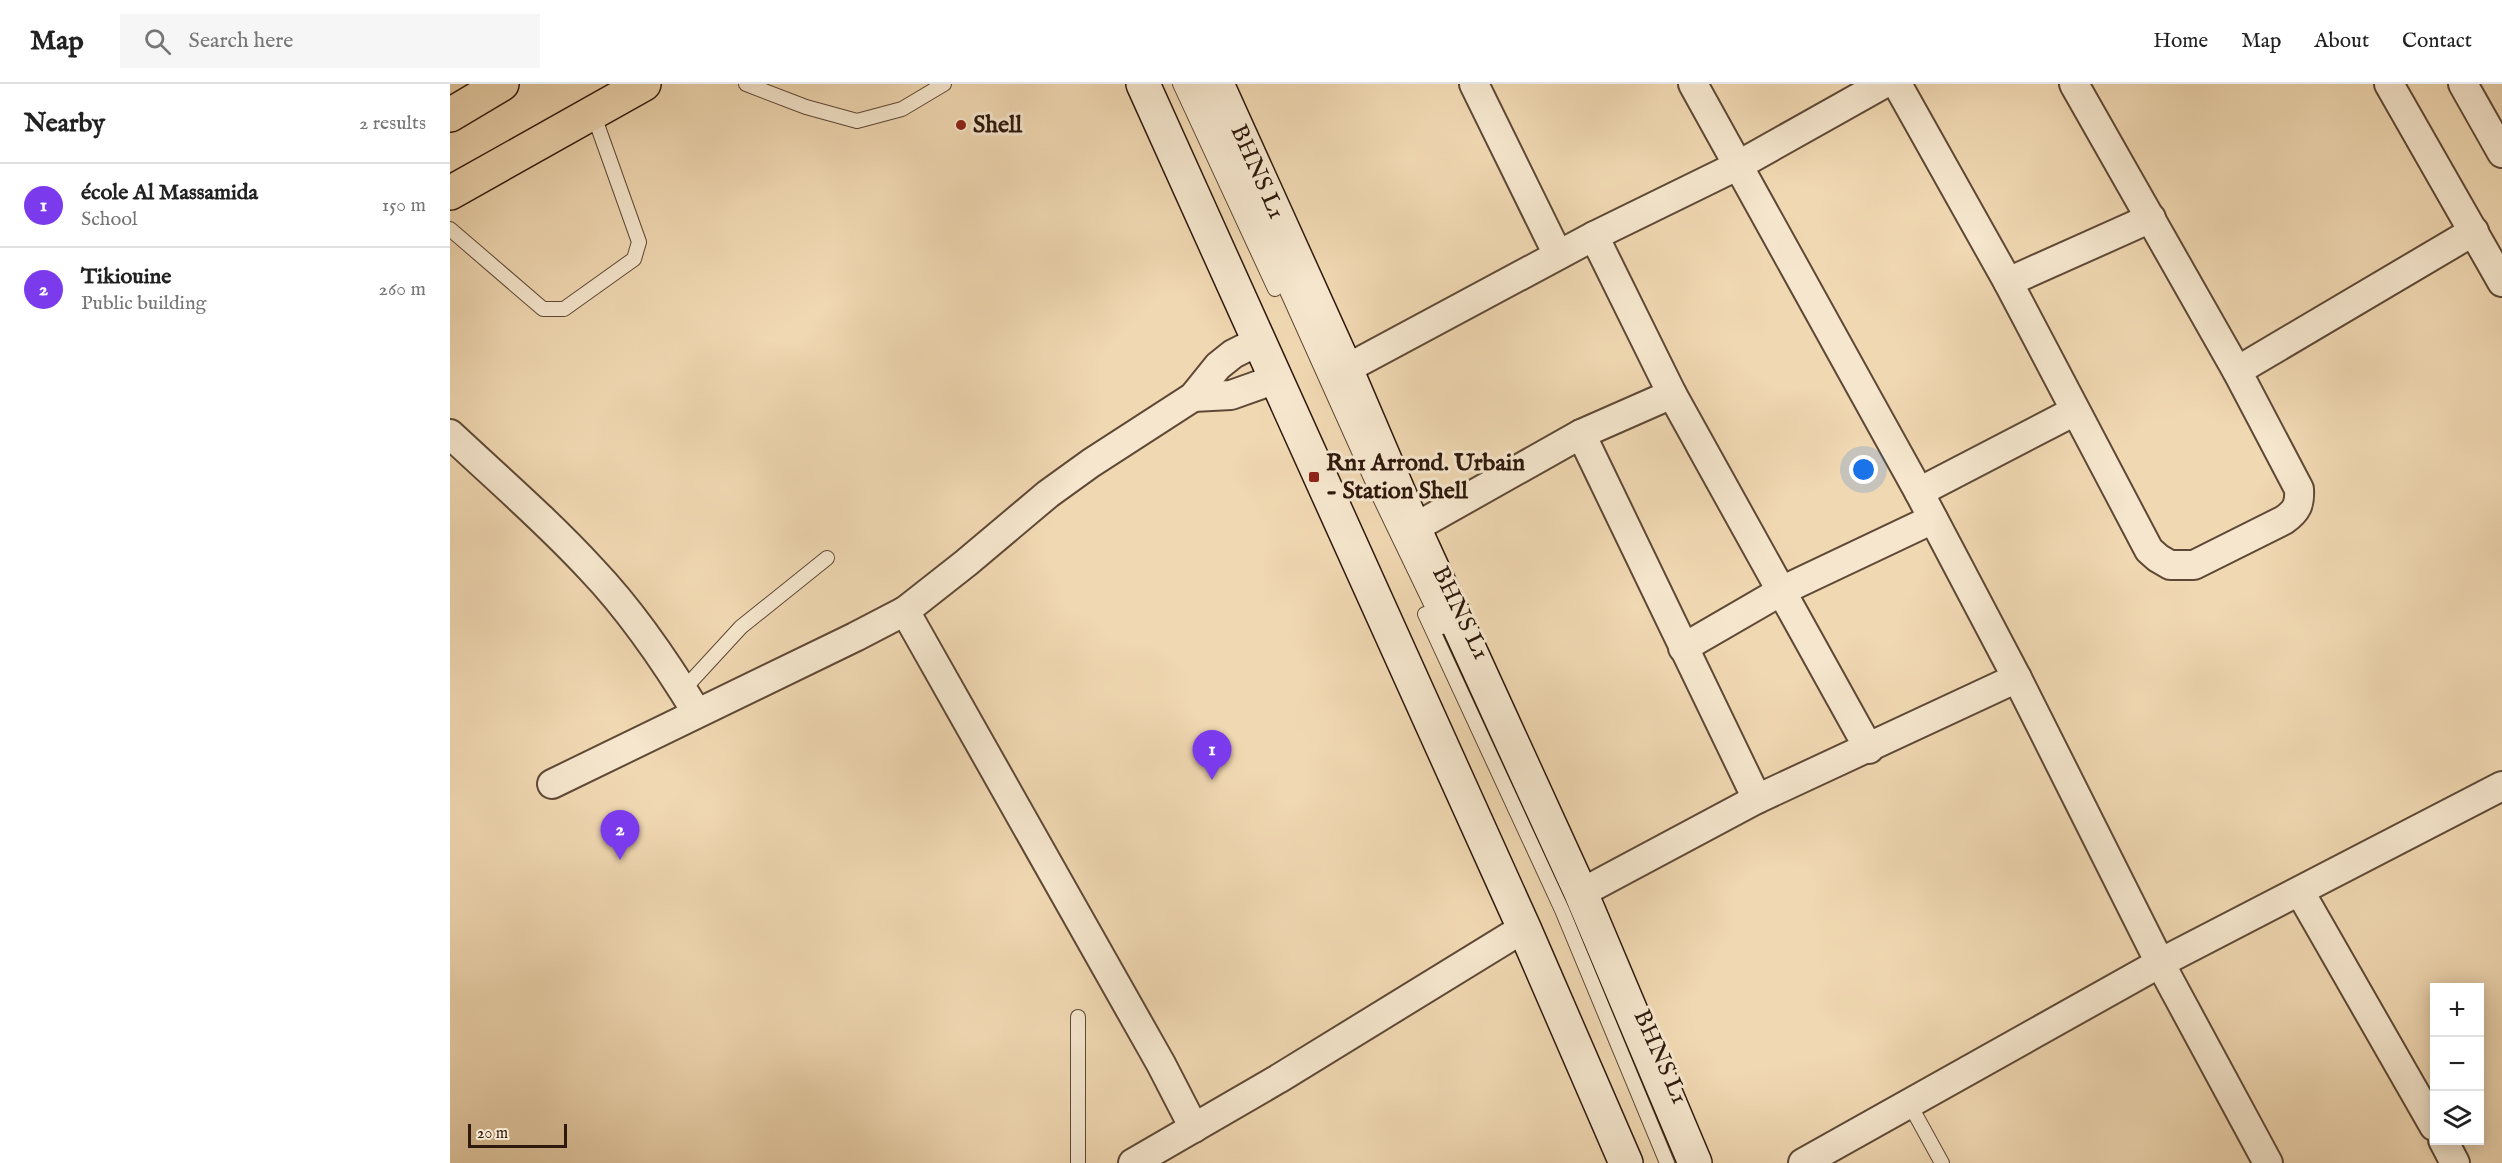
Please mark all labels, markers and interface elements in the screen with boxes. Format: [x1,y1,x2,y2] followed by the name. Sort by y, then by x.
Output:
[120,14,540,68] search box
[30,24,84,59] text: Map
[141,25,174,58] icon: search
[189,27,293,55] text: Search here
[2153,28,2208,55] text: Home
[2241,28,2281,55] text: Map
[2314,28,2369,55] text: About
[2402,28,2472,55] text: Contact
[24,107,105,140] text: Nearby
[973,110,1023,141] place label: Shell
[359,111,426,136] text: 2 results
[954,118,968,132] marker: Shell
[1222,120,1292,224] street label: BHNS L1
[81,179,258,207] text: école Al Massamida
[40,193,47,218] text: 1
[382,193,426,218] text: 150 m
[81,207,137,232] text: School
[81,263,171,291] text: Tikiouine
[39,277,48,302] text: 2
[379,277,426,302] text: 260 m
[81,291,206,316] text: Public building
[1326,448,1525,507] place label: Rn1 Arrond. Urbain - Station Shell
[1849,455,1878,484] your location
[1307,470,1321,484] marker: Rn1 Arrond. Urbain - Station Shell
[1424,561,1496,665] street label: BHNS L1
[1192,730,1232,780] pin: 1
[600,810,640,860] pin: 2
[2430,983,2484,1145] map controls
[2430,983,2484,1037] button: +
[1625,1005,1695,1109] street label: BHNS L1
[2430,1037,2484,1091] button: −
[2430,1091,2484,1145] button: layers
[468,1121,567,1148] scale bar
[477,1124,508,1144] text: 20 m

